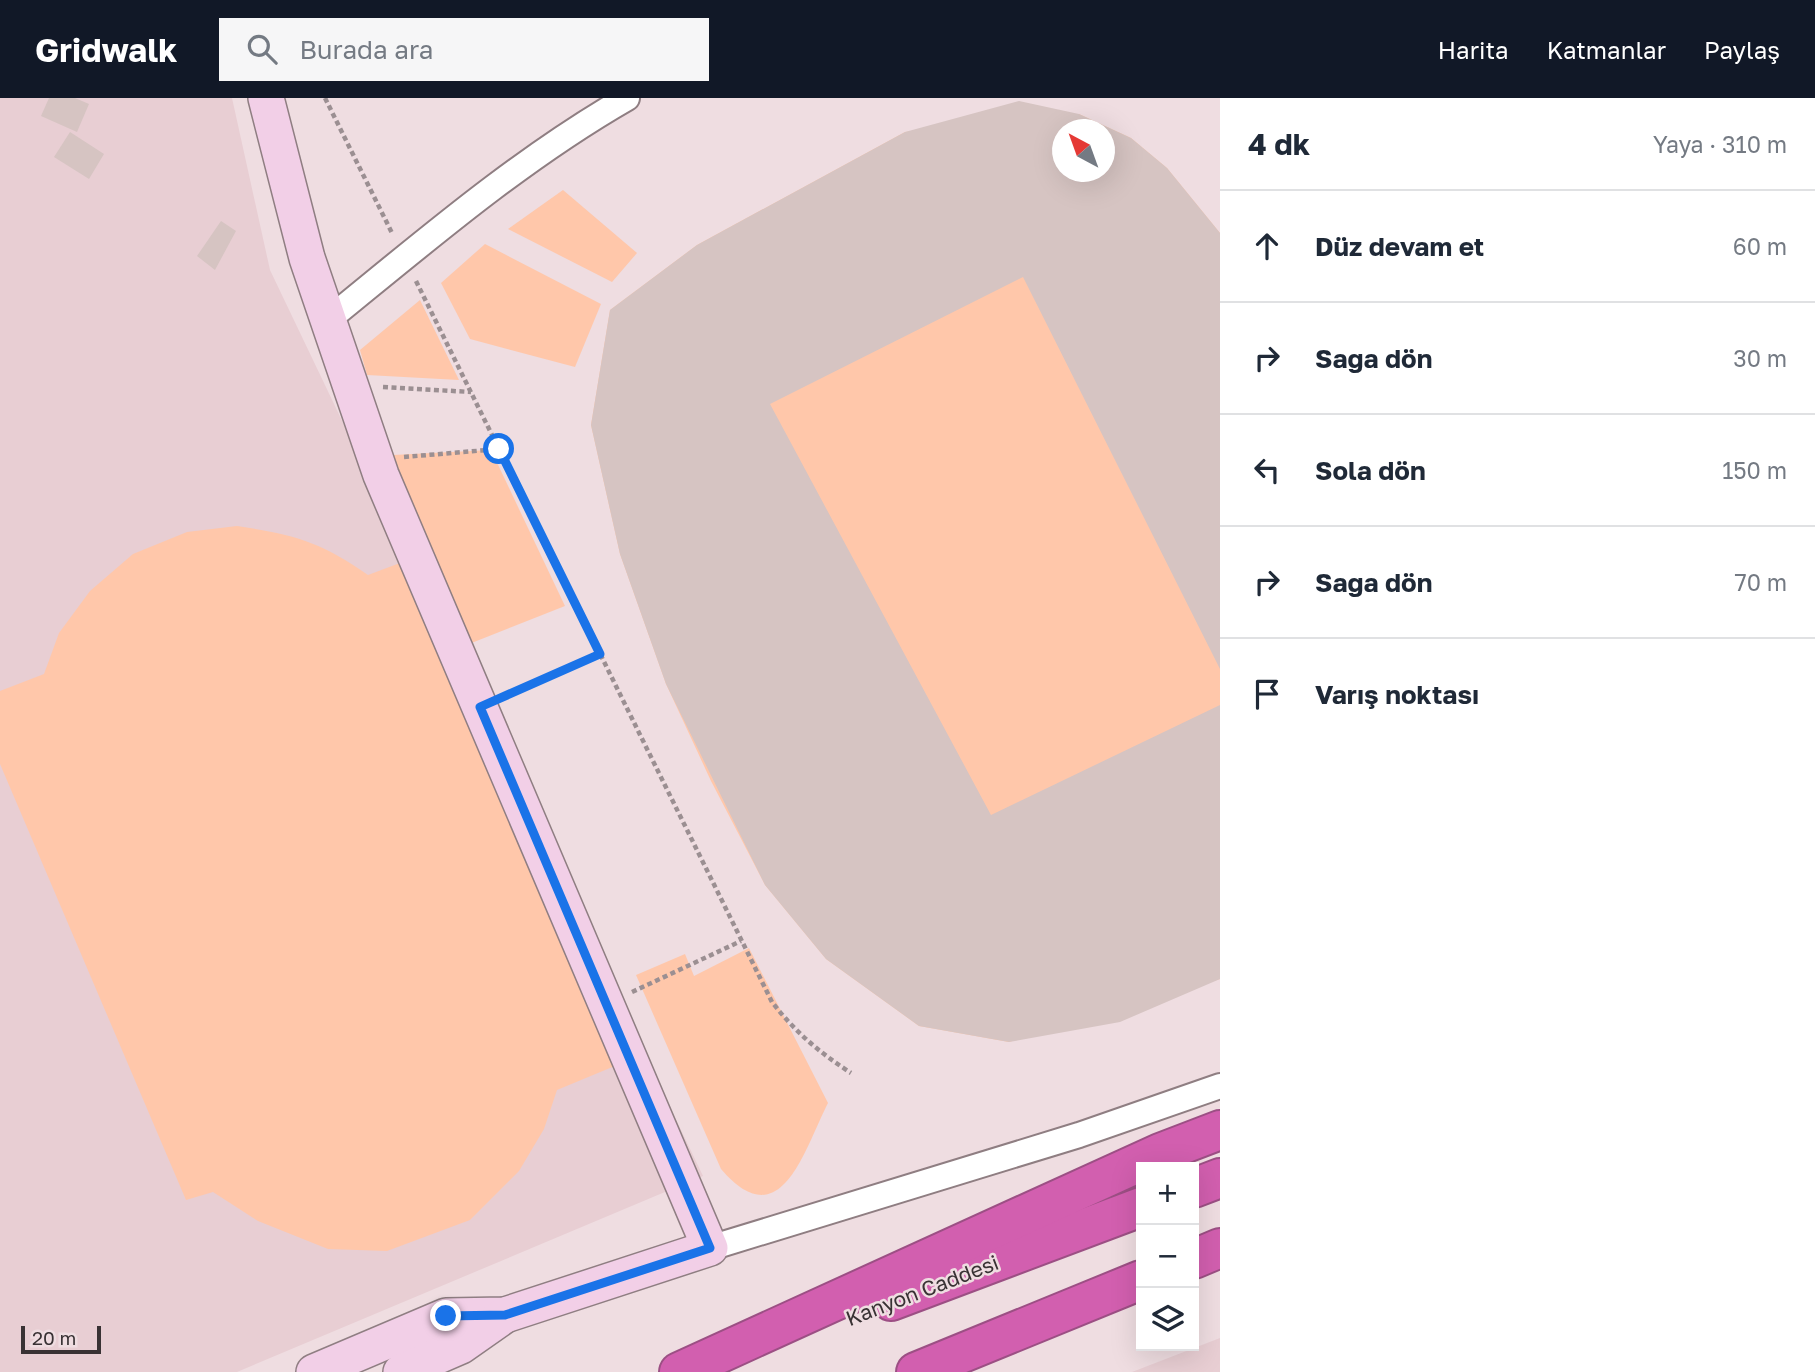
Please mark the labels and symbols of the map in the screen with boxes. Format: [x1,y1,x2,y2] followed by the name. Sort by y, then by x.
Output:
[1052,119,1115,182] north arrow
[483,433,514,464] route start
[842,1249,1002,1331] street label: Kanyon Caddesi
[430,1300,461,1331] route end
[21,1323,102,1355] scale bar

